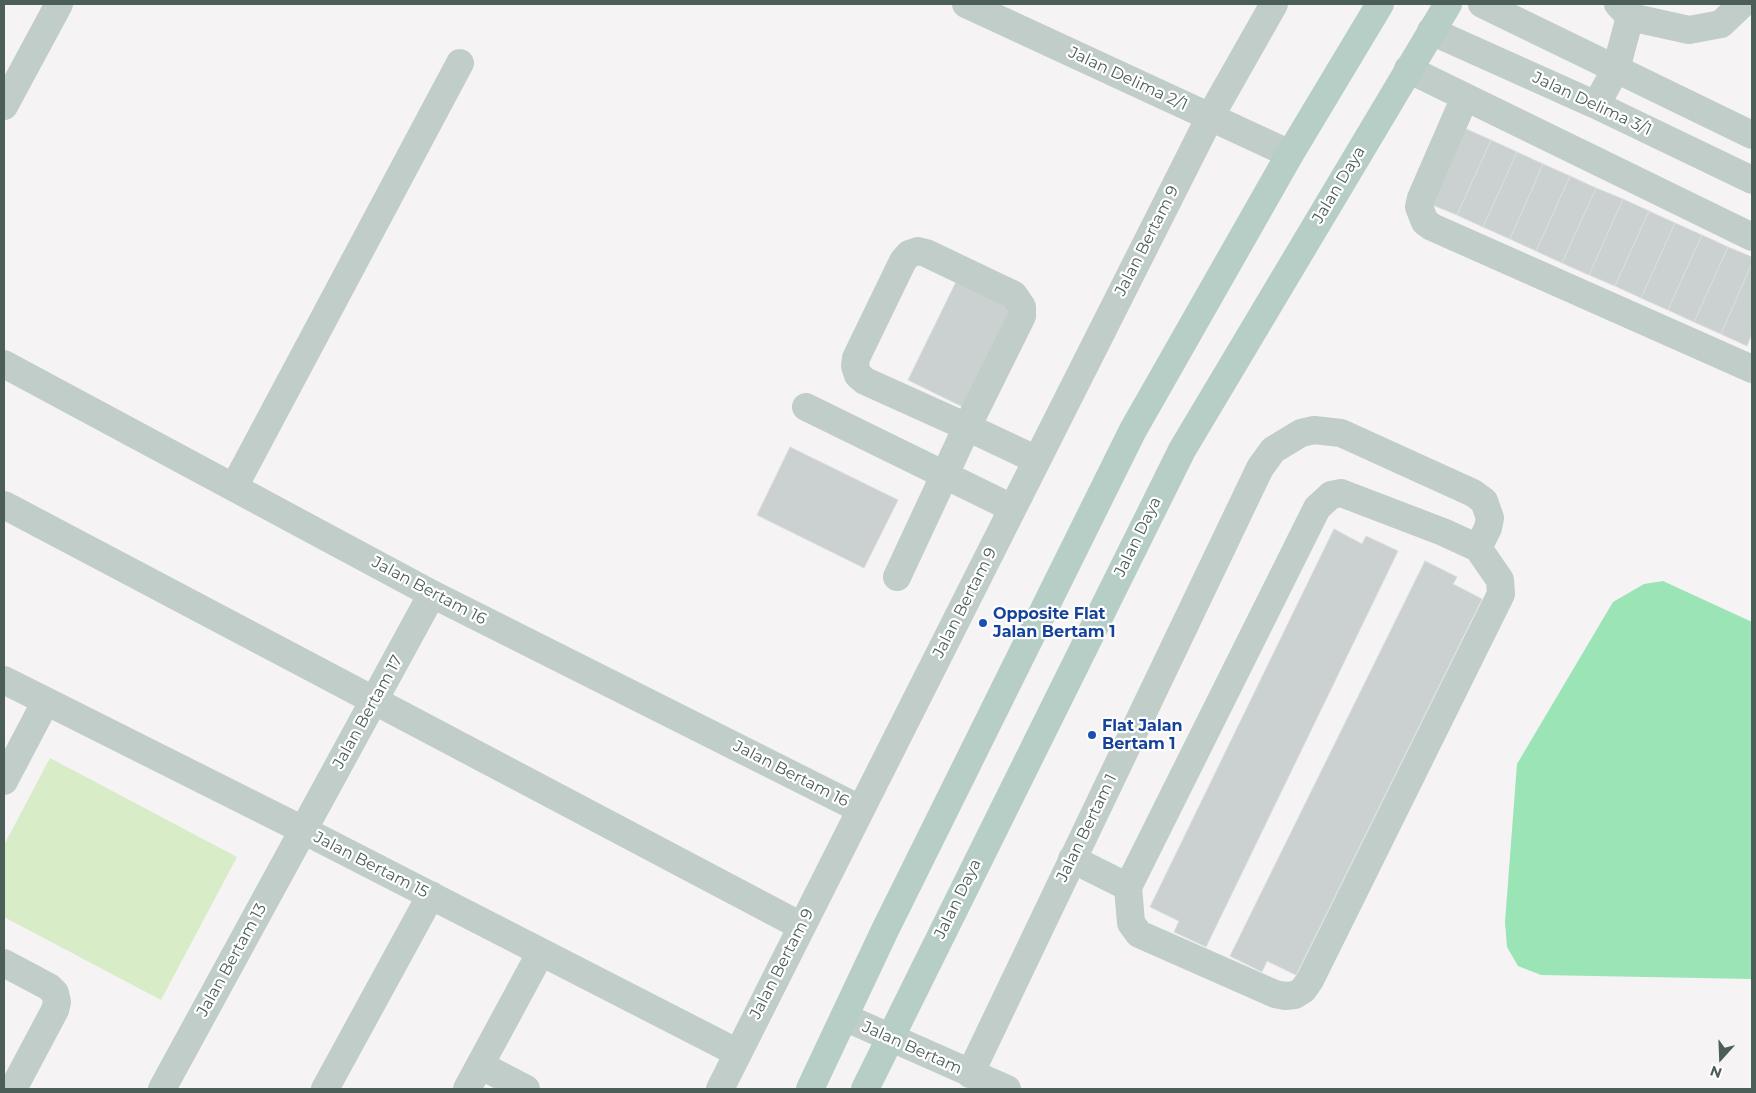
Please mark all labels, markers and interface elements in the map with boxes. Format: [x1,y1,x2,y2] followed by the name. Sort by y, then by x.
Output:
[1065,43,1191,115] street label: Jalan Delima 2/1
[1530,68,1654,140] street label: Jalan Delima 3/1
[1309,143,1369,227] street label: Jalan Daya
[1111,183,1183,299] street label: Jalan Bertam 9
[1110,494,1166,580] street label: Jalan Daya
[929,545,1001,661] street label: Jalan Bertam 9
[368,553,490,629] street label: Jalan Bertam 16
[993,604,1115,642] place label: Opposite Flat Jalan Bertam 1
[977,617,989,629] marker: Opposite Flat Jalan Bertam 1
[329,652,407,772] street label: Jalan Bertam 17
[1102,716,1183,754] place label: Flat Jalan Bertam 1
[1086,729,1098,741] marker: Flat Jalan Bertam 1
[730,737,852,811] street label: Jalan Bertam 16
[1053,771,1121,885] street label: Jalan Bertam 1
[310,828,432,902] street label: Jalan Bertam 15
[930,856,986,942] street label: Jalan Daya
[193,900,271,1020] street label: Jalan Bertam 13
[746,906,818,1022] street label: Jalan Bertam 9
[859,1017,965,1079] street label: Jalan Bertam
[1696,1033,1746,1083] north arrow
[1707,1062,1724,1082] text: N

